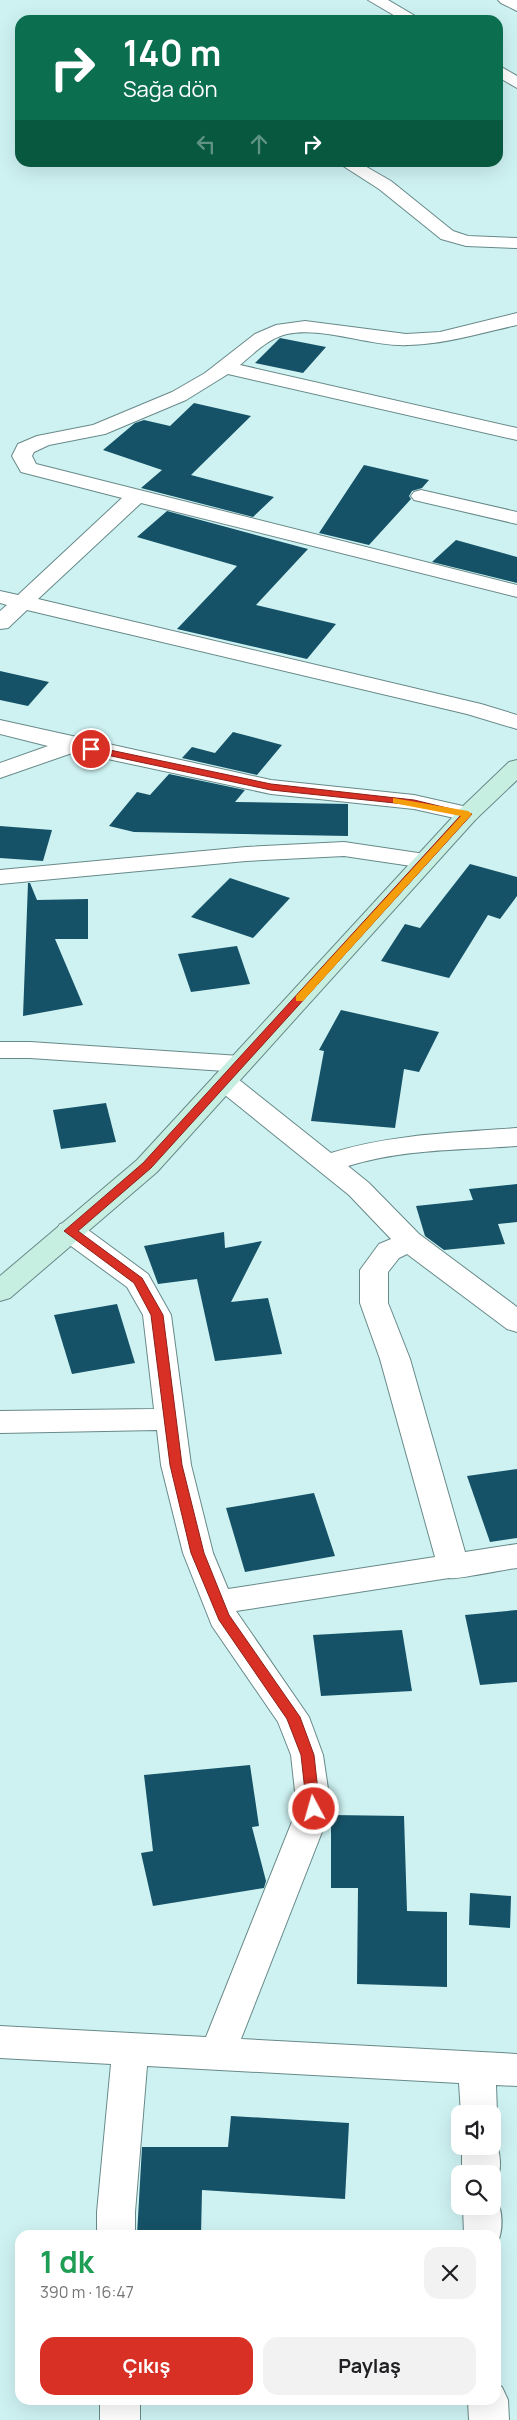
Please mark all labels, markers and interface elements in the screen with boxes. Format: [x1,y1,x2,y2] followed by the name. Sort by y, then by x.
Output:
[123,29,221,77] text: 140 m
[40,35,105,100] icon: right
[123,74,218,104] text: Sağa dön
[192,130,220,158] icon: left
[245,130,273,158] icon: ahead
[298,130,326,158] icon: right
[70,728,112,770] pin
[77,735,105,763] icon: arrive
[287,1782,339,1834] position arrow
[451,2105,501,2215] map controls
[451,2105,501,2155] button: sound
[451,2165,501,2215] button: search
[40,2241,94,2282] text: 1 dk
[424,2247,476,2299] button: close
[40,2281,134,2303] text: 390 m · 16:47
[40,2337,253,2395] button: Çıkış
[263,2337,476,2395] button: Paylaş

